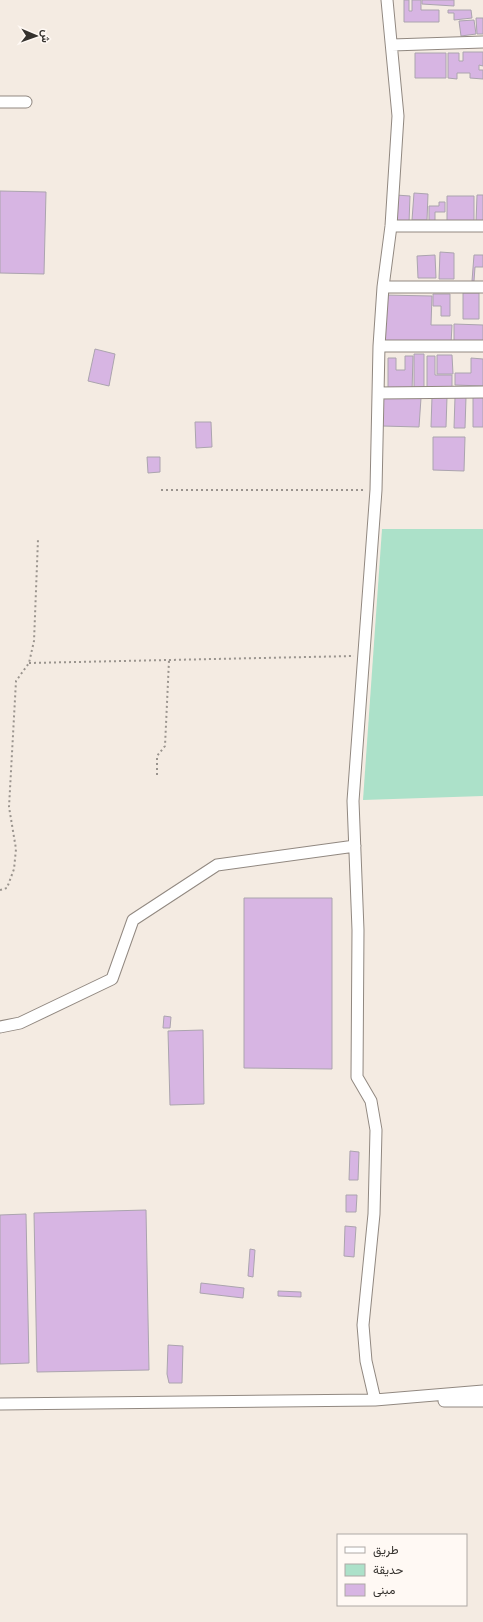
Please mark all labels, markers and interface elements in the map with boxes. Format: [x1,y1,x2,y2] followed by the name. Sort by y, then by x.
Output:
[16,16,56,56] north arrow
[39,29,52,43] text: ش
[337,1534,467,1606] legend
[373,1543,399,1558] text: طريق
[373,1563,403,1578] text: حديقة
[373,1583,395,1598] text: مبنى

